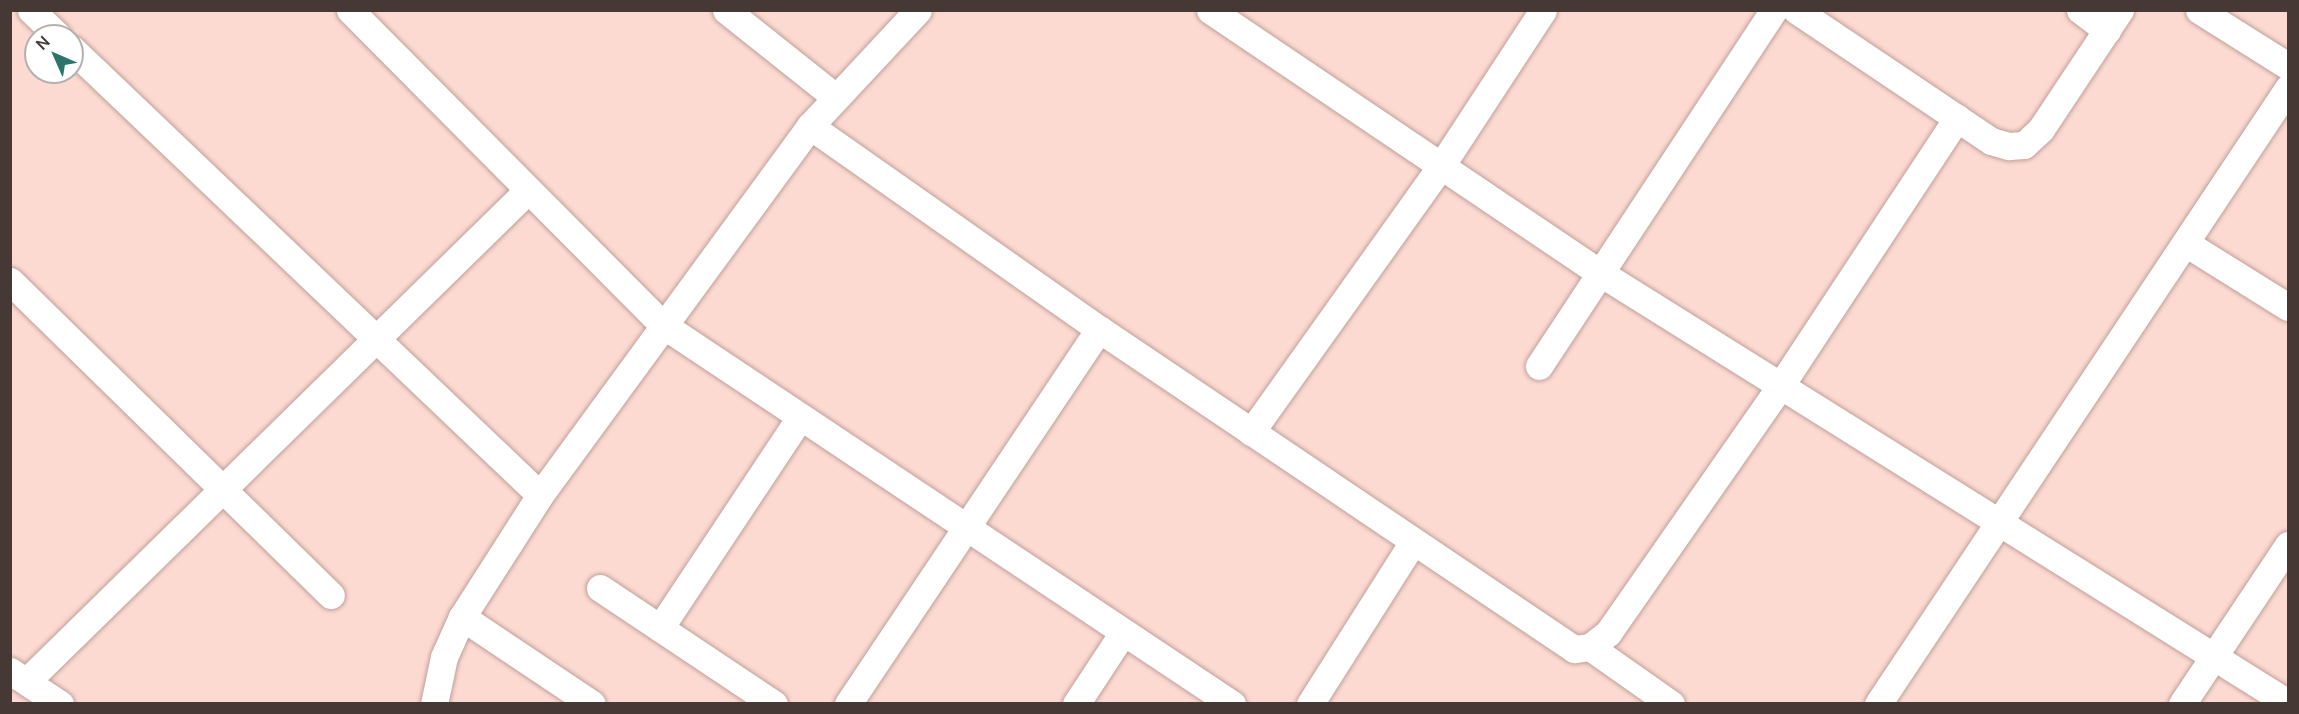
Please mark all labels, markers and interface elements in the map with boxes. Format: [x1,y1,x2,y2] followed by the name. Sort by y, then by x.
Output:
[24,24,84,84] north arrow
[31,31,55,55] text: N

